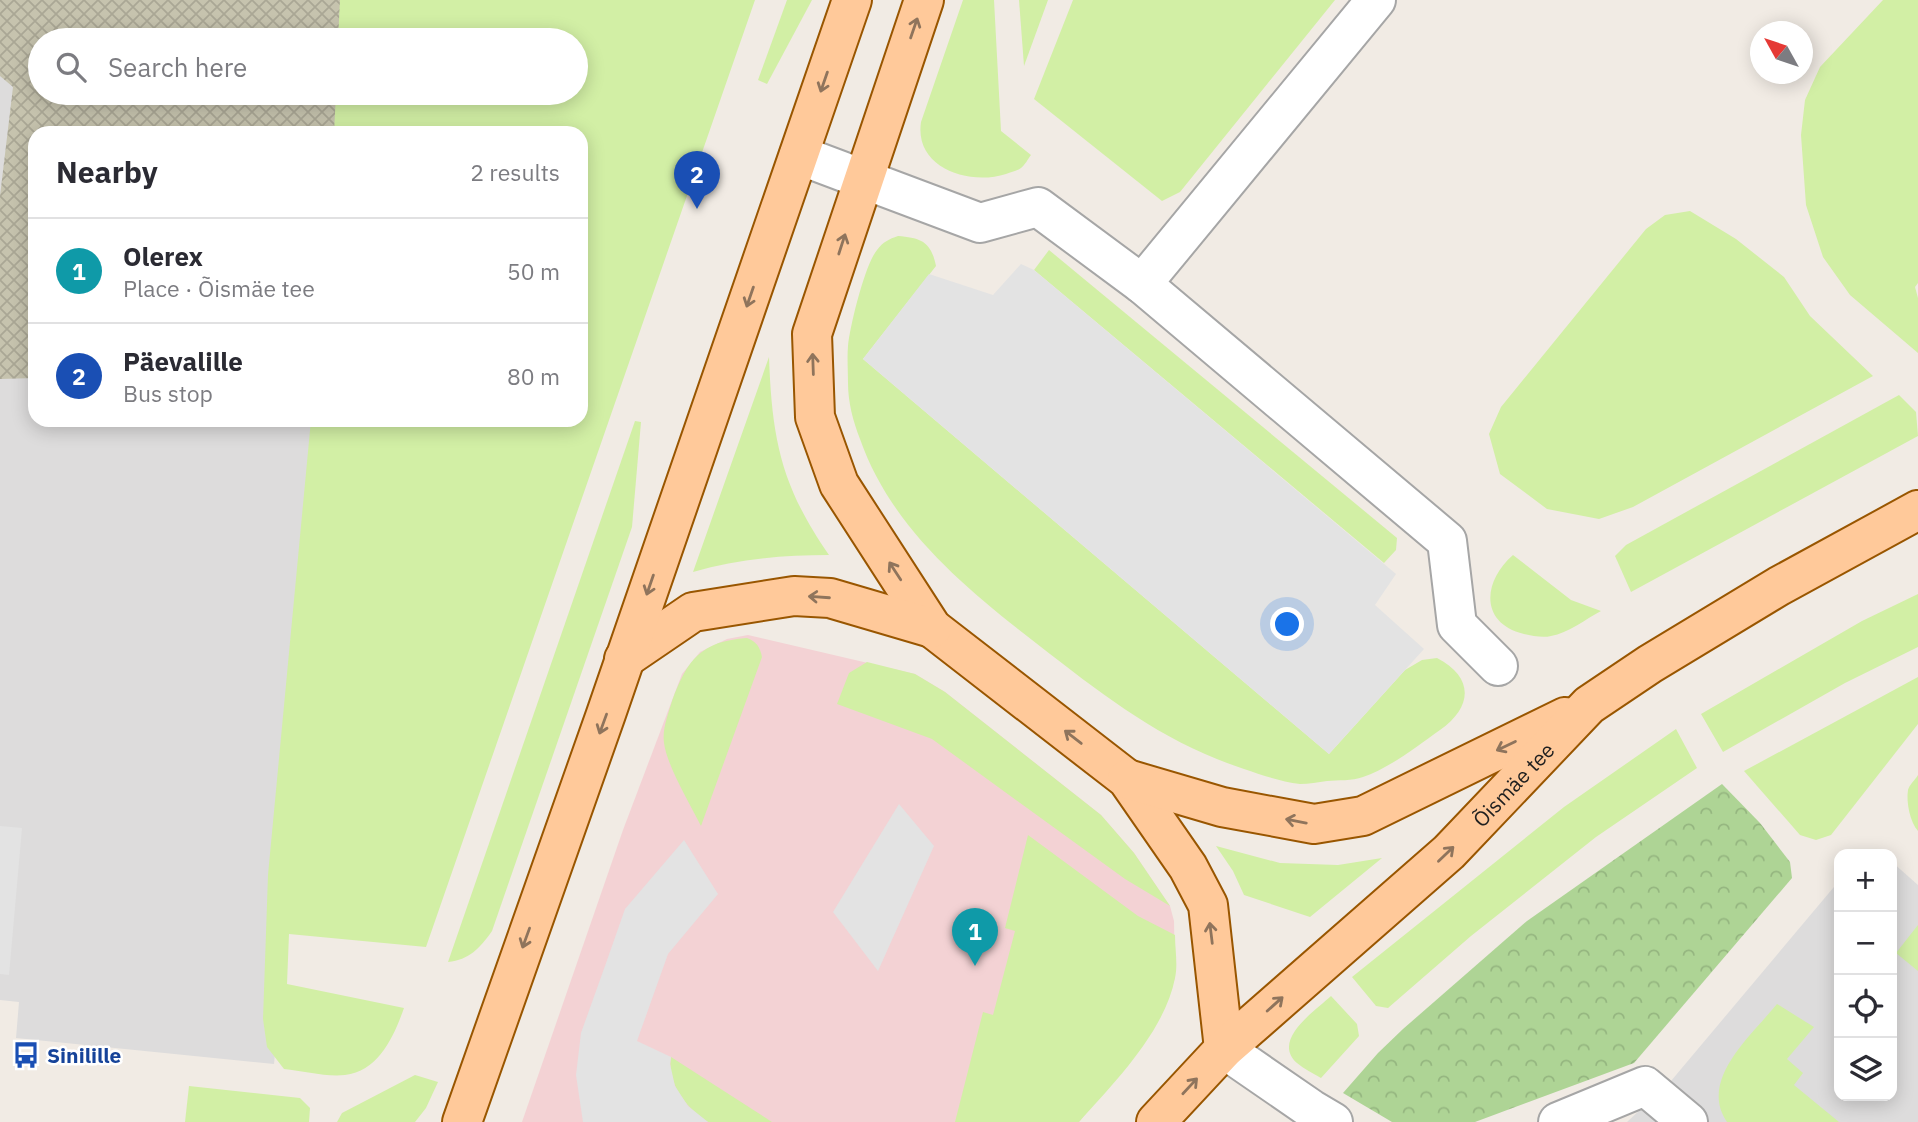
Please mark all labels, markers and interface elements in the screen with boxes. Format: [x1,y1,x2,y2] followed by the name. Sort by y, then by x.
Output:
[909,18,922,40] one-way arrow
[1750,21,1813,84] north arrow
[28,28,588,105] search box
[52,48,90,86] icon: search
[108,50,247,84] text: Search here
[817,70,829,92] one-way arrow
[674,151,720,209] pin: 2
[56,152,158,191] text: Nearby
[470,157,560,187] text: 2 results
[837,233,849,255] one-way arrow
[123,239,203,273] text: Olerex
[72,256,86,286] text: 1
[507,256,560,286] text: 50 m
[123,273,315,303] text: Place · Õismäe tee
[743,285,755,307] one-way arrow
[123,344,243,378] text: Päevalille
[806,352,819,375] one-way arrow
[72,361,86,391] text: 2
[507,361,560,391] text: 80 m
[123,378,213,408] text: Bus stop
[888,561,902,581] one-way arrow
[643,574,655,596] one-way arrow
[808,590,831,603] one-way arrow
[1270,607,1304,641] your location
[595,712,608,734] one-way arrow
[1064,730,1082,745] one-way arrow
[1466,736,1560,833] street label: Õismäe tee
[1496,739,1517,753] one-way arrow
[1285,813,1308,827] one-way arrow
[1437,845,1454,862] one-way arrow
[1834,849,1897,1101] map controls
[1834,849,1897,912] button: +
[952,908,998,966] pin: 1
[1834,912,1897,975] button: −
[1204,922,1217,945] one-way arrow
[519,926,531,948] one-way arrow
[1834,975,1897,1038] button: locate
[1266,996,1284,1012] one-way arrow
[1834,1038,1897,1101] button: layers
[11,1040,41,1070] bus stop icon: Sinilille
[47,1041,122,1069] place label: Sinilille
[1182,1078,1199,1095] one-way arrow

